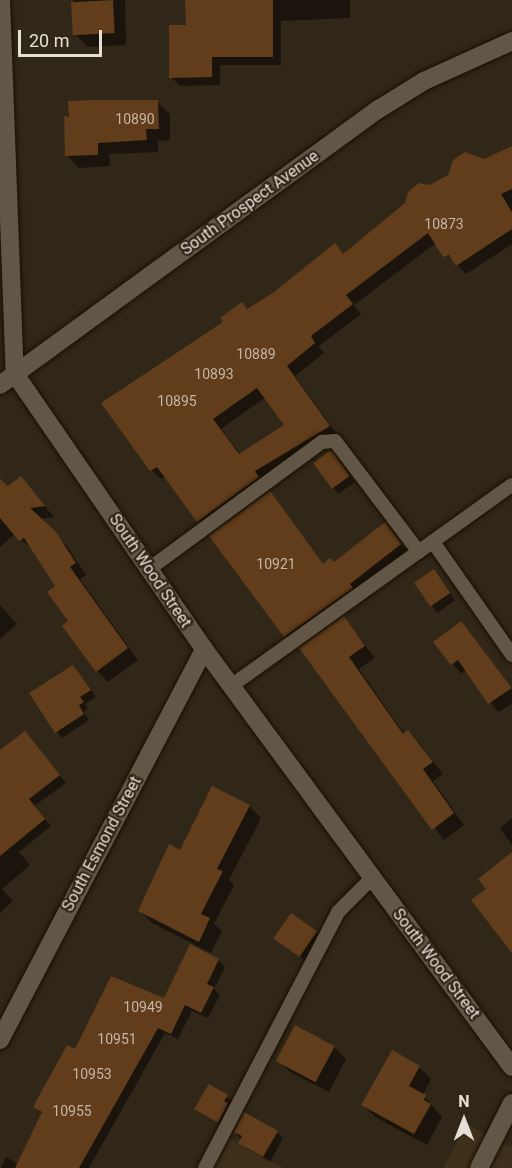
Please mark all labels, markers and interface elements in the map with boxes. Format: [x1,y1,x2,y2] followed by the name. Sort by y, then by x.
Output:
[21,18,105,56] scale bar
[29,30,69,51] text: 20 m
[115,111,155,127] house number: 10890
[177,147,323,259] street label: South Prospect Avenue
[424,216,464,232] house number: 10873
[236,346,276,362] house number: 10889
[194,366,234,382] house number: 10893
[157,393,197,409] house number: 10895
[105,511,195,631] street label: South Wood Street
[256,556,296,572] house number: 10921
[58,773,146,915] street label: South Esmond Street
[388,905,484,1023] street label: South Wood Street
[123,999,163,1015] house number: 10949
[97,1031,137,1047] house number: 10951
[72,1066,112,1082] house number: 10953
[434,1090,494,1150] north arrow
[458,1092,470,1111] text: N
[52,1103,92,1119] house number: 10955

